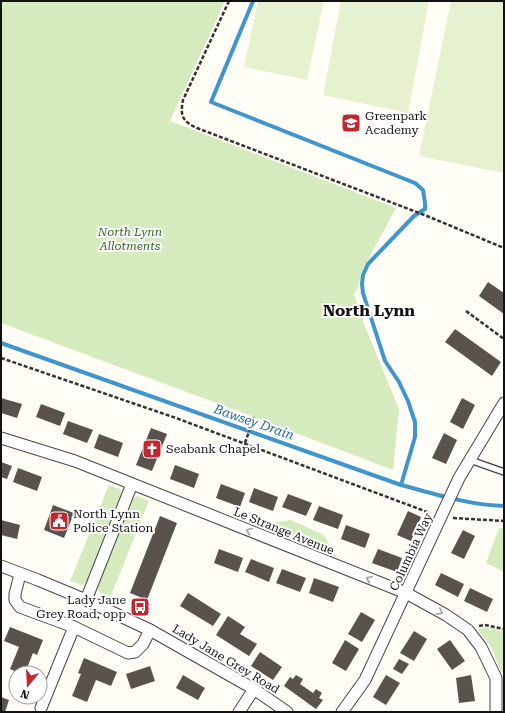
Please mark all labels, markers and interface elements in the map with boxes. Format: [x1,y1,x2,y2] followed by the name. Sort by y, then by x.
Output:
[365,109,427,137] place label: Greenpark Academy
[340,112,362,134] school or university icon: Greenpark Academy
[97,225,162,253] park label: North Lynn Allotments
[323,301,415,320] district label: North Lynn
[211,401,296,443] water label: Bawsey Drain
[141,438,163,460] church icon: Seabank Chapel
[166,442,260,456] place label: Seabank Chapel
[232,504,337,558] street label: Le Strange Avenue
[73,507,154,535] place label: North Lynn Police Station
[48,510,70,532] public building icon: North Lynn Police Station
[387,510,435,593] street label: Columbia Way
[245,527,252,535] one-way arrow
[366,576,374,584] one-way arrow
[36,593,126,621] place label: Lady Jane Grey Road, opp
[129,596,151,618] bus stop icon: Lady Jane Grey Road, opp
[436,607,443,615] one-way arrow
[170,621,282,697] street label: Lady Jane Grey Road
[8,665,48,705] north arrow
[19,686,31,702] text: N

